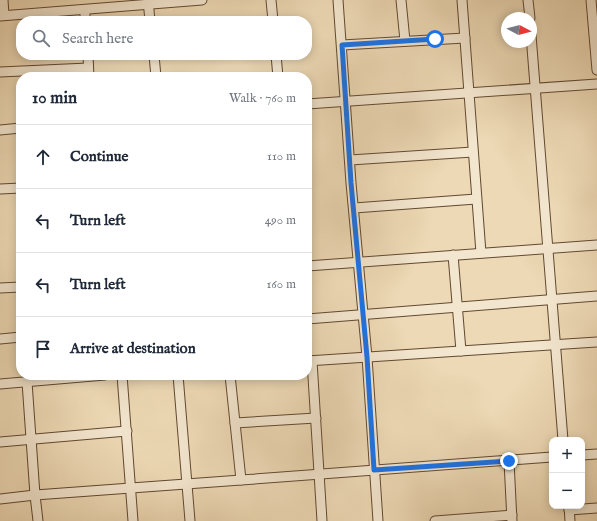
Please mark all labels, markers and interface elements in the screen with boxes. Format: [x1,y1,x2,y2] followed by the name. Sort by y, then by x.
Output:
[501,12,537,48] north arrow
[16,16,312,60] search box
[30,27,52,49] icon: search
[62,29,133,48] text: Search here
[426,30,444,48] route start
[32,88,77,109] text: 10 min
[229,90,296,107] text: Walk · 760 m
[32,146,54,168] icon: ahead
[70,147,128,166] text: Continue
[267,148,296,165] text: 110 m
[32,210,54,232] icon: left
[70,211,126,230] text: Turn left
[265,212,296,229] text: 490 m
[32,274,54,296] icon: left
[70,275,126,294] text: Turn left
[266,276,296,293] text: 160 m
[32,338,54,360] icon: arrive
[70,339,196,358] text: Arrive at destination
[549,437,585,509] map controls
[549,437,585,473] button: +
[500,452,518,470] route end
[549,473,585,509] button: −

